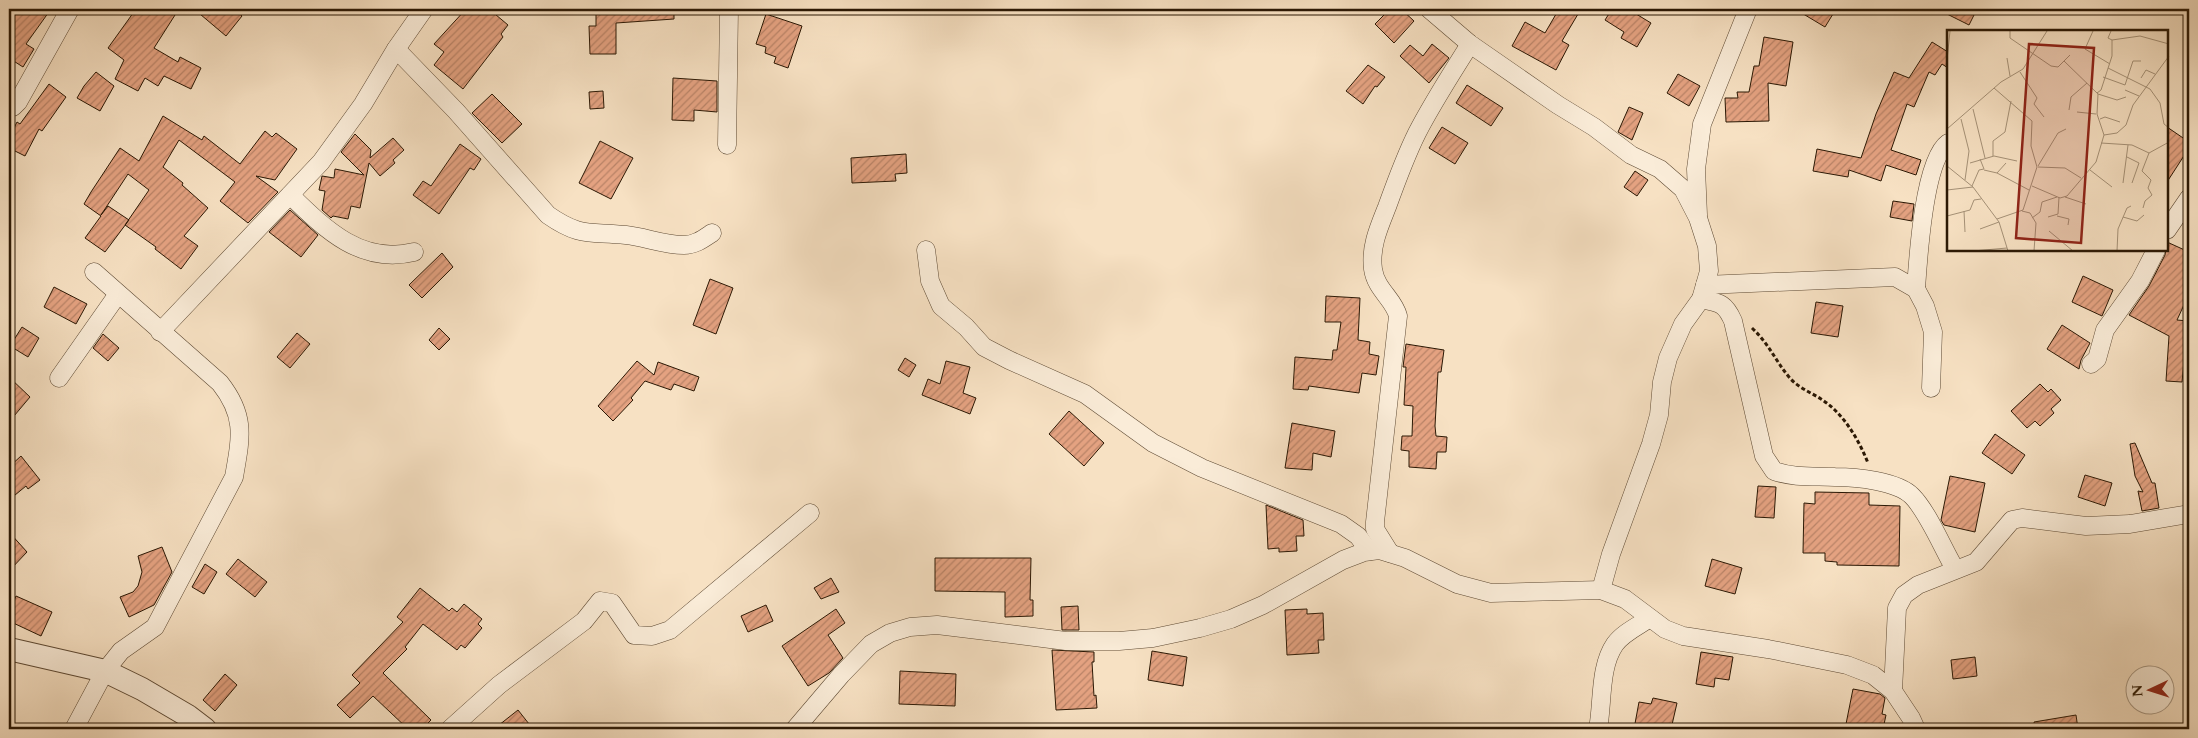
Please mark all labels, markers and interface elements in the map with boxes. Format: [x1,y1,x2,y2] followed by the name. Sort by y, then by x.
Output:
[1947,30,2168,251] inset map
[2126,666,2176,716] north arrow
[2128,684,2147,698] text: N

